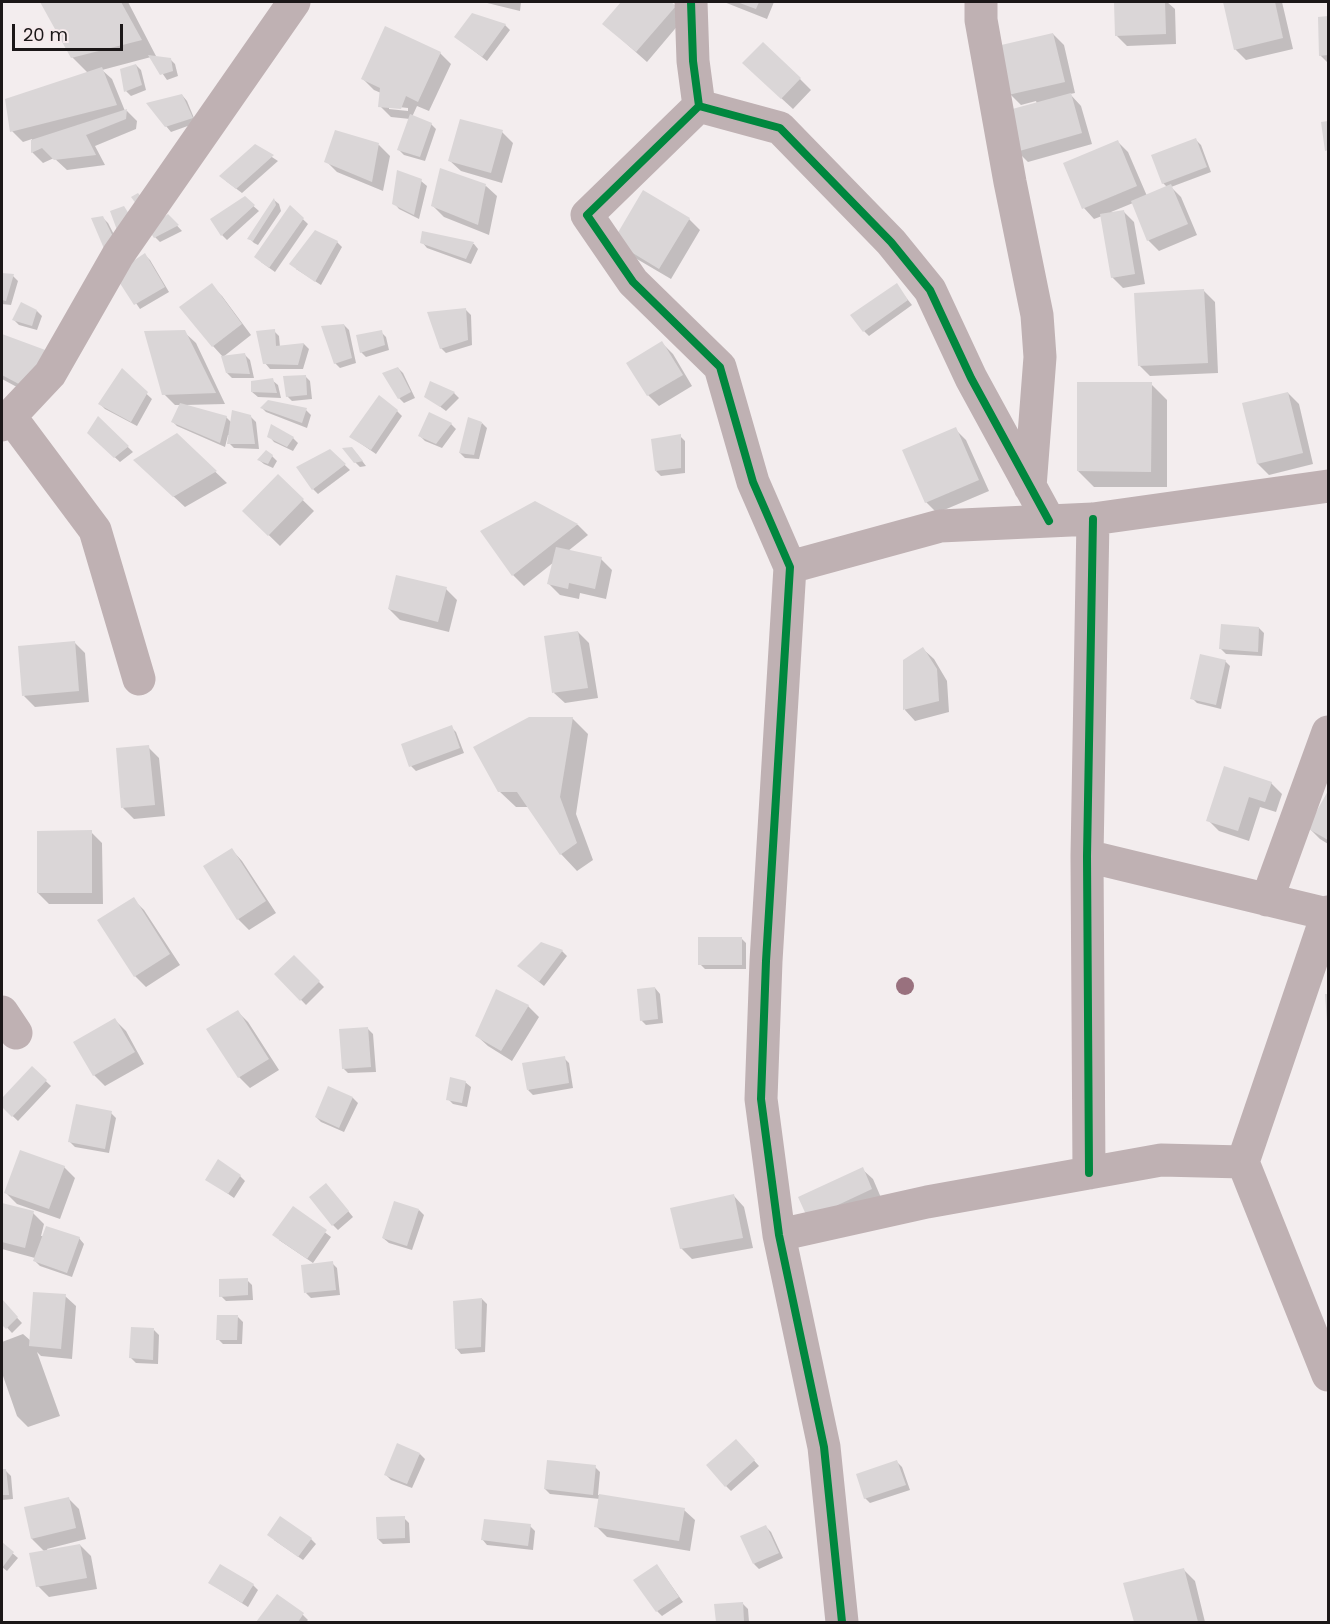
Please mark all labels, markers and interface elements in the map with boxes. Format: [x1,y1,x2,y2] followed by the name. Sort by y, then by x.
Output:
[15,12,126,50] scale bar
[23,22,68,47] text: 20 m

